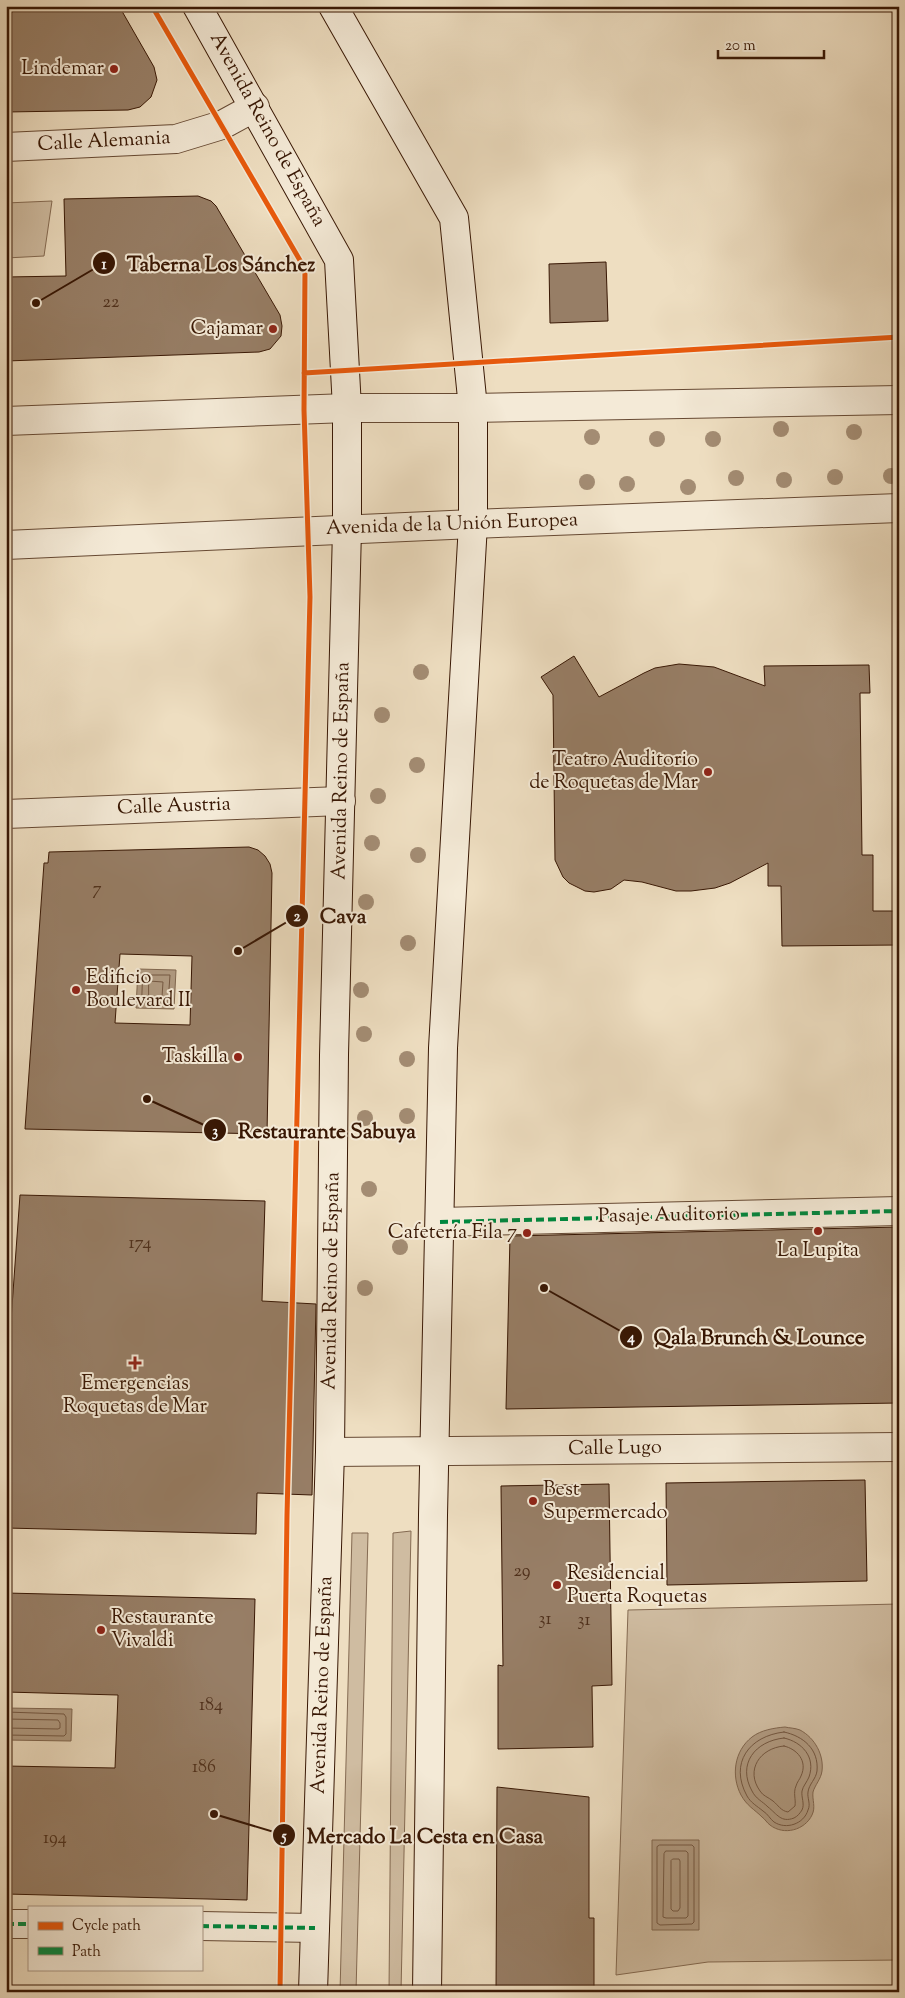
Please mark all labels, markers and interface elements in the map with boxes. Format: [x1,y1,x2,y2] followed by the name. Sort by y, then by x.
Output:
[201,28,333,232] street label: Avenida Reino de España
[718,28,824,60] scale bar
[725,36,756,57] text: 20 m
[21,55,104,84] place label: Lindemar
[108,63,120,75] marker: Lindemar
[37,124,171,160] street label: Calle Alemania
[92,245,326,281] callout: Taberna Los Sánchez
[127,251,315,281] text: Taberna Los Sánchez
[101,255,107,276] text: 1
[103,290,120,316] house number: 22
[190,315,263,344] place label: Cajamar
[267,323,279,335] marker: Cajamar
[325,506,579,544] street label: Avenida de la Unión Europea
[326,662,358,880] street label: Avenida Reino de España
[529,746,698,798] place label: Teatro Auditorio de Roquetas de Mar
[702,766,714,778] marker: Teatro Auditorio de Roquetas de Mar
[117,791,231,823] street label: Calle Austria
[92,877,102,903] house number: 7
[285,898,376,934] callout: Cava
[320,903,367,933] text: Cava
[293,907,301,928] text: 2
[86,964,191,1016] place label: Edificio Boulevard II
[70,984,82,996] marker: Edificio Boulevard II
[162,1043,228,1072] place label: Taskilla
[232,1051,244,1063] marker: Taskilla
[203,1112,426,1148] callout: Restaurante Sabuya
[238,1118,416,1148] text: Restaurante Sabuya
[212,1122,218,1143] text: 3
[316,1172,348,1390] street label: Avenida Reino de España
[598,1200,740,1232] street label: Pasaje Auditorio
[388,1219,517,1248] place label: Cafetería Fila 7
[812,1225,824,1237] marker: La Lupita
[521,1227,533,1239] marker: Cafetería Fila 7
[129,1231,152,1257] house number: 174
[777,1237,859,1266] place label: La Lupita
[619,1319,875,1355] callout: Qala Brunch & Lounce
[654,1324,865,1354] text: Qala Brunch & Lounce
[626,1328,635,1349] text: 4
[128,1356,142,1370] marker: Emergencias Roquetas de Mar
[63,1370,208,1422] place label: Emergencias Roquetas de Mar
[568,1434,662,1464] street label: Calle Lugo
[543,1476,668,1528] place label: Best Supermercado
[527,1495,539,1507] marker: Best Supermercado
[513,1559,531,1585] house number: 29
[567,1560,707,1612] place label: Residencial Puerta Roquetas
[305,1575,341,1795] street label: Avenida Reino de España
[551,1579,563,1591] marker: Residencial Puerta Roquetas
[111,1604,214,1656] place label: Restaurante Vivaldi
[538,1607,552,1633] house number: 31
[577,1608,591,1634] house number: 31
[95,1624,107,1636] marker: Restaurante Vivaldi
[199,1693,223,1719] house number: 184
[192,1755,216,1781] house number: 186
[271,1817,553,1853] callout: Mercado La Cesta en Casa
[307,1823,544,1853] text: Mercado La Cesta en Casa
[43,1826,67,1852] house number: 194
[280,1827,287,1848] text: 5
[28,1906,202,1970] legend
[72,1916,141,1937] text: Cycle path
[72,1942,101,1963] text: Path

